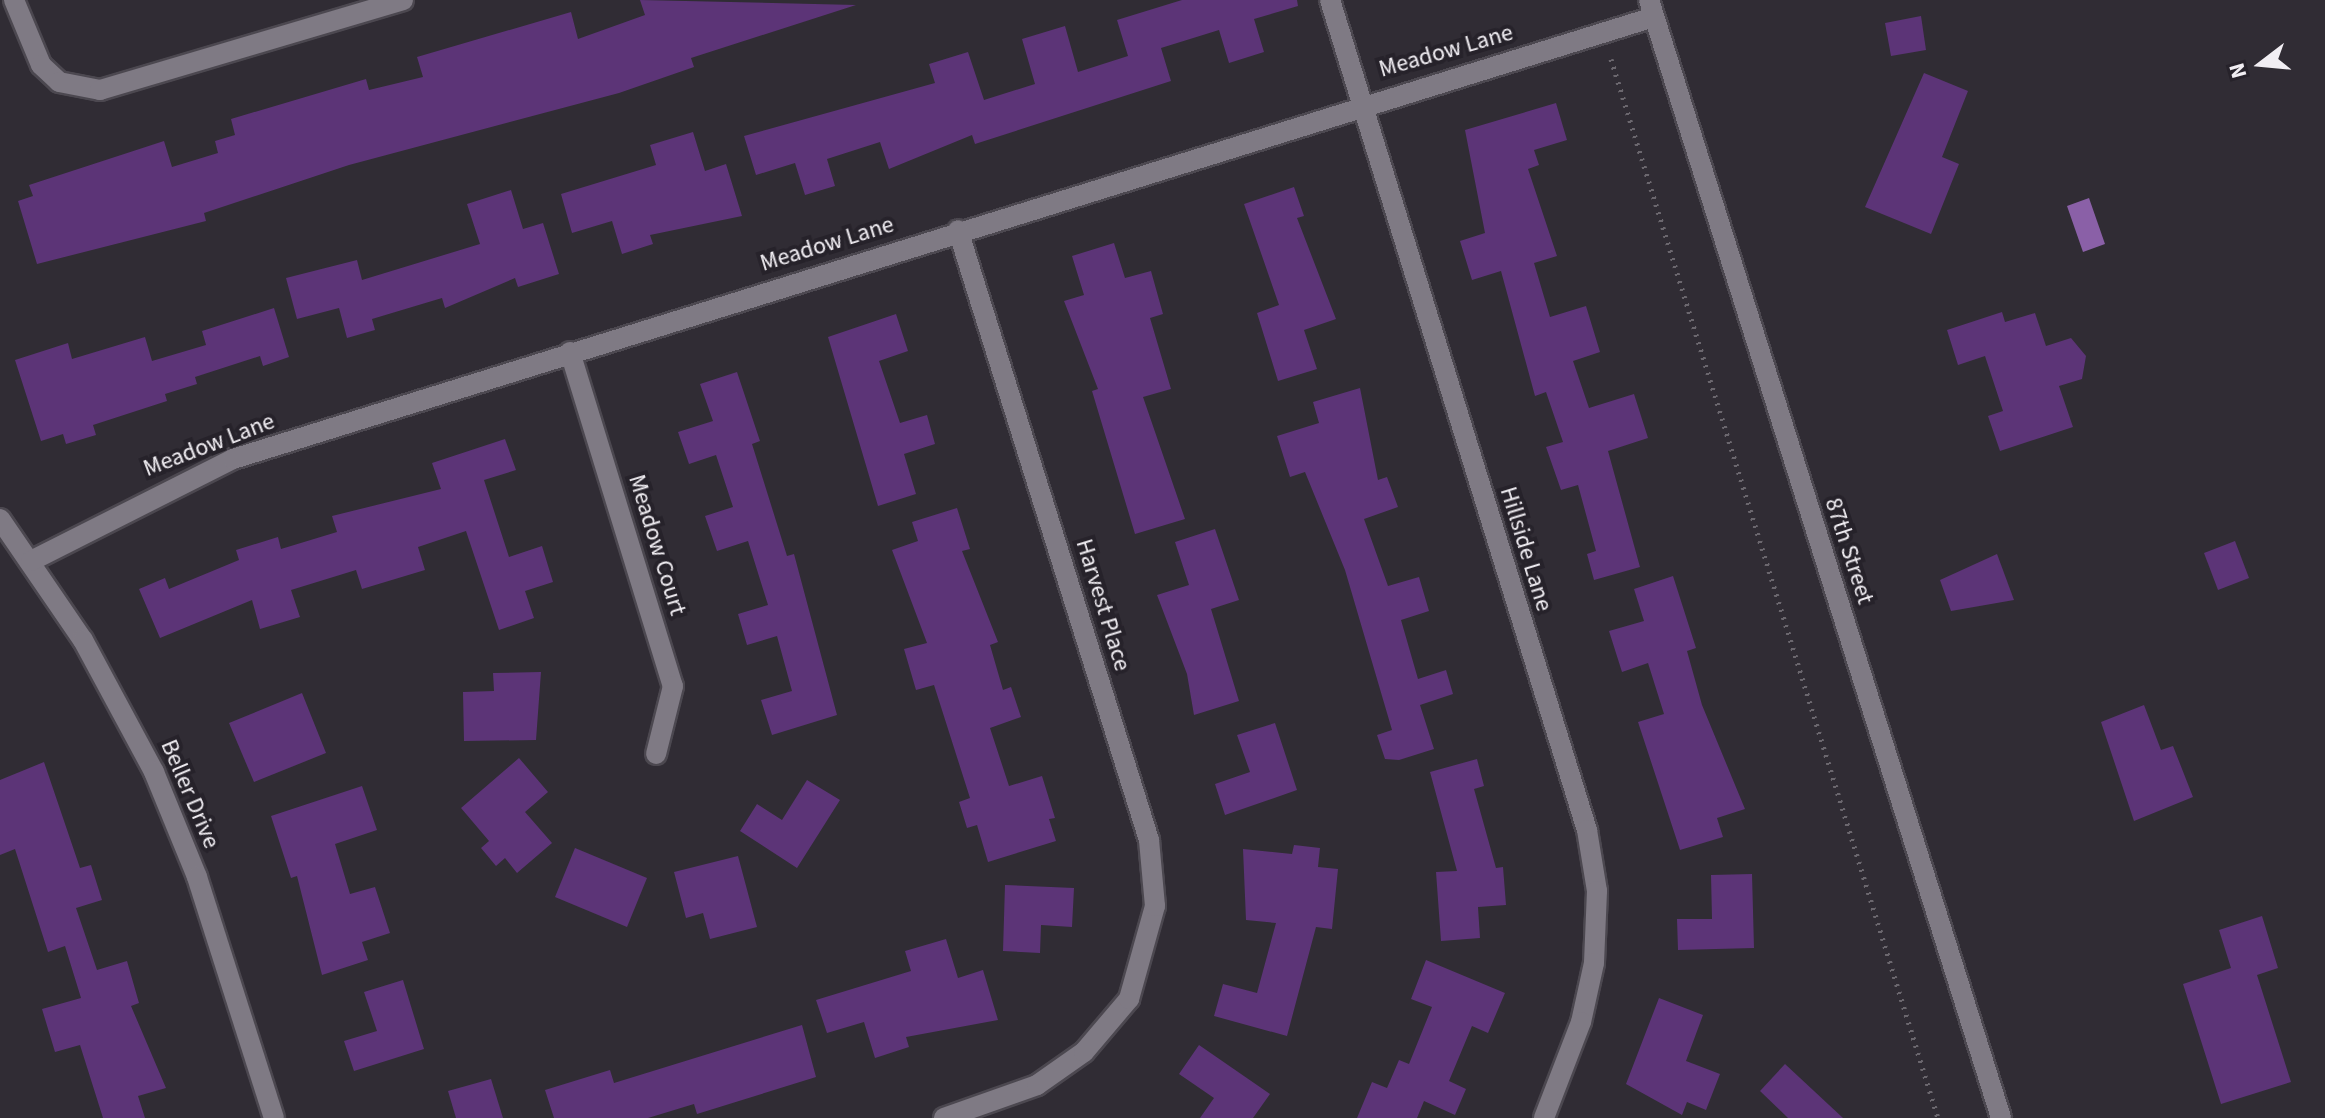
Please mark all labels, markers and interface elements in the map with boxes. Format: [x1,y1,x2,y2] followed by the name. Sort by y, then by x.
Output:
[1376,18,1516,84] street label: Meadow Lane
[2221,24,2301,104] north arrow
[2221,59,2255,82] text: N
[757,210,897,278] street label: Meadow Lane
[139,407,279,483] street label: Meadow Lane
[622,471,692,619] street label: Meadow Court
[1493,483,1559,615] street label: Hillside Lane
[1818,494,1880,608] street label: 87th Street
[1069,536,1137,674] street label: Harvest Place
[154,735,226,853] street label: Beller Drive

